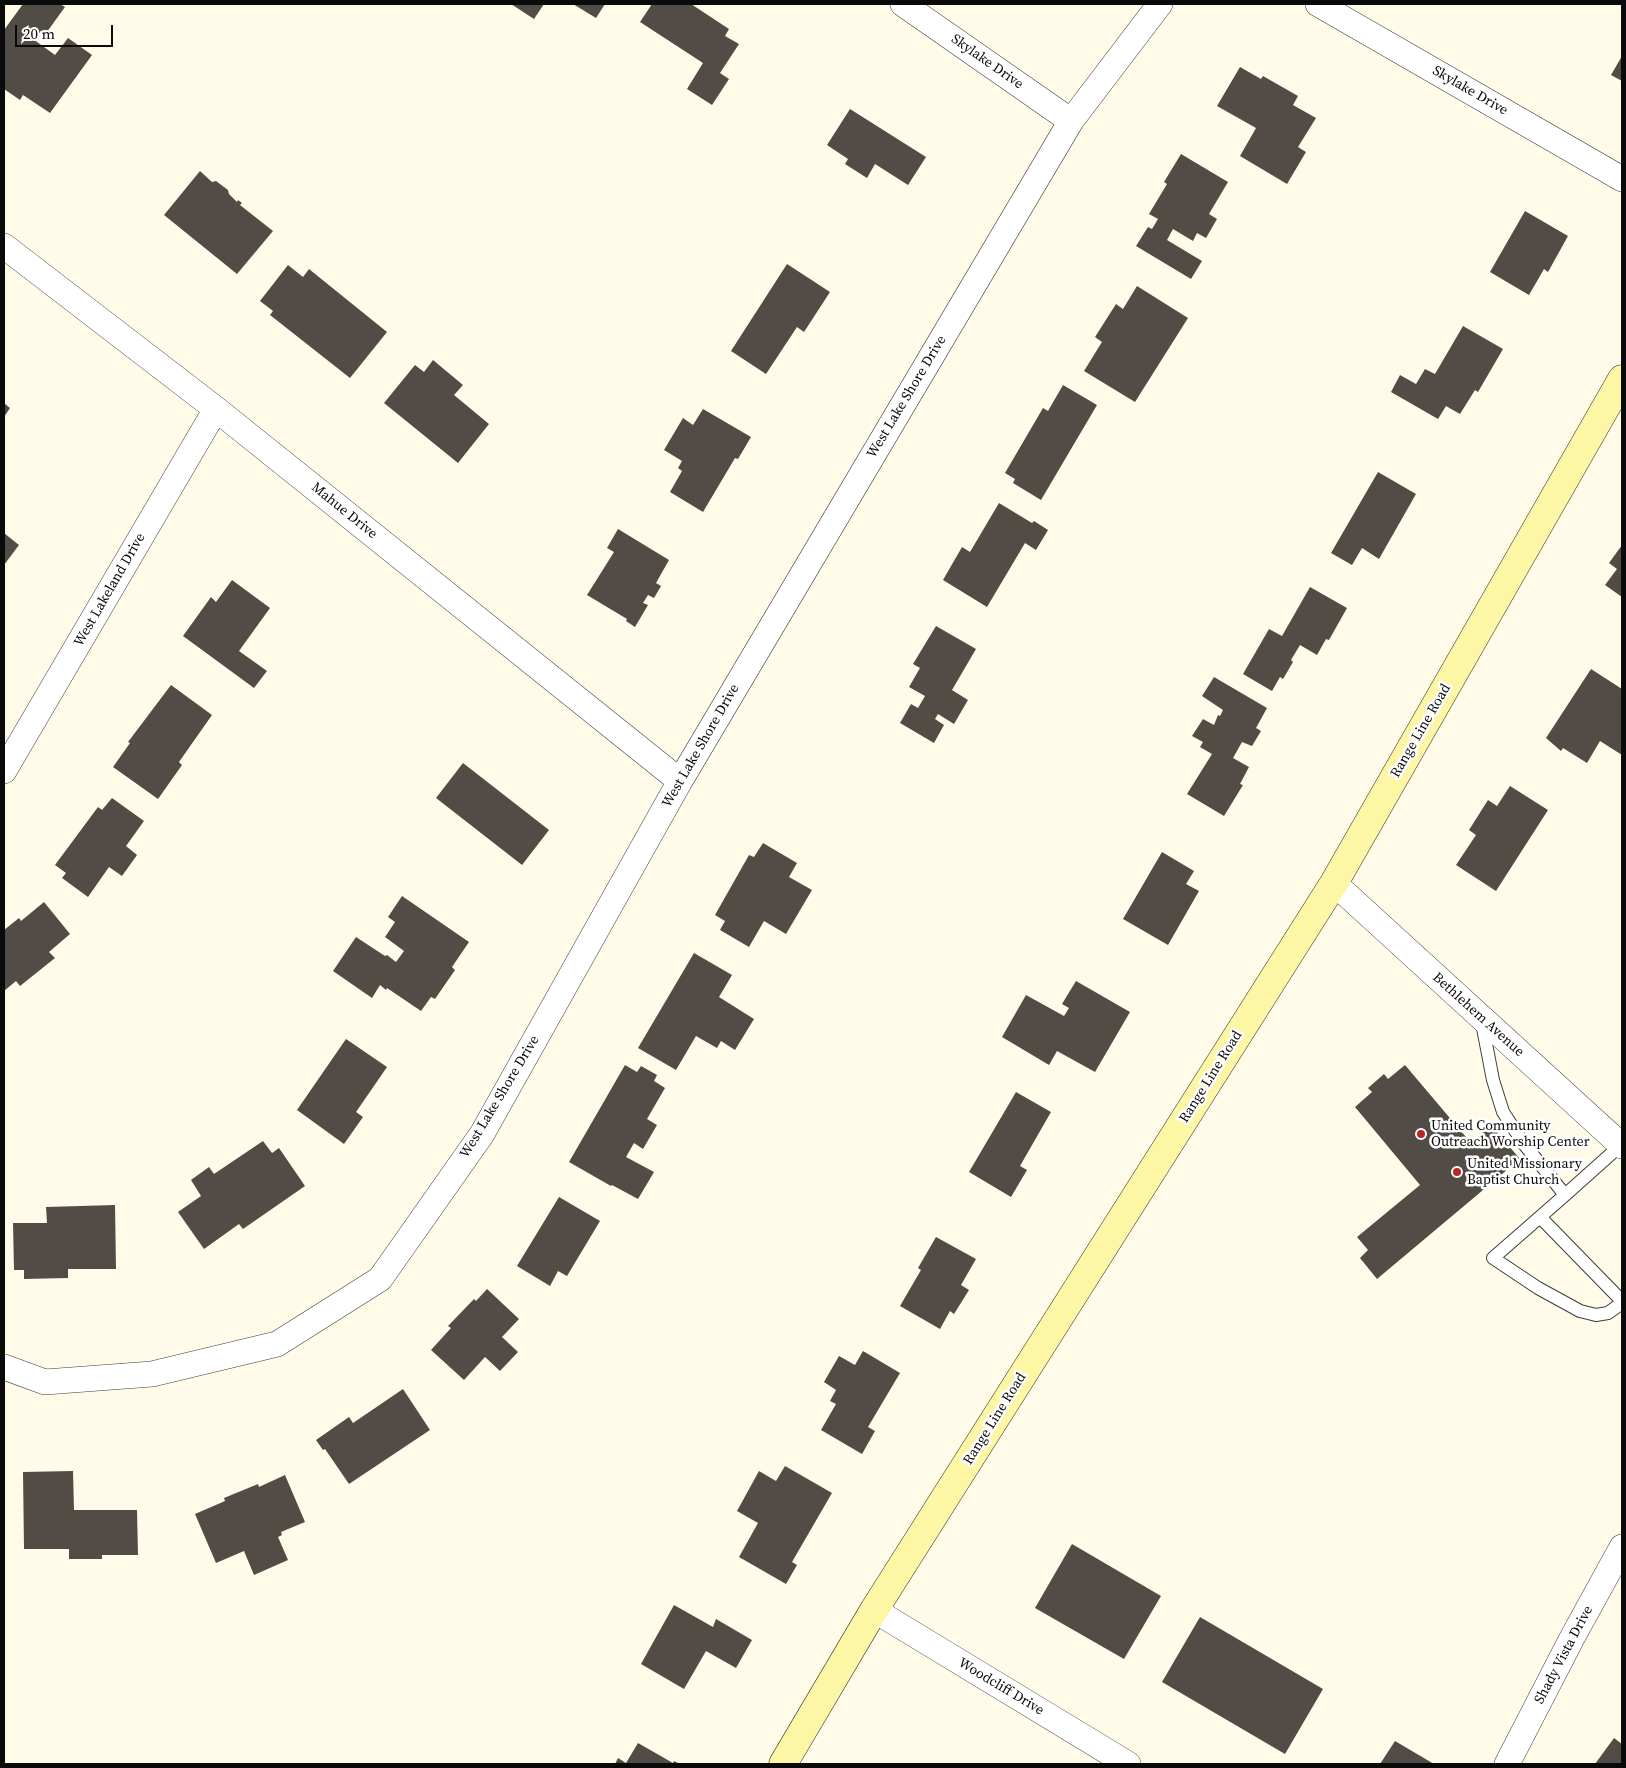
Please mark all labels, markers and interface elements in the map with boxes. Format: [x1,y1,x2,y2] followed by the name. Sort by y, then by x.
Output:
[18,15,115,47] scale bar
[23,23,55,44] text: 20 m
[948,31,1026,93] street label: Skylake Drive
[1429,63,1511,119] street label: Skylake Drive
[864,333,950,461] street label: West Lake Shore Drive
[308,479,380,543] street label: Mahue Drive
[71,530,149,650] street label: West Lakeland Drive
[659,681,743,811] street label: West Lake Shore Drive
[1387,681,1455,781] street label: Range Line Road
[1429,969,1527,1061] street label: Bethlehem Avenue
[1176,1028,1246,1126] street label: Range Line Road
[457,1033,543,1161] street label: West Lake Shore Drive
[1431,1118,1590,1150] place label: United Community Outreach Worship Center
[1415,1128,1427,1140] marker: United Community Outreach Worship Center
[1467,1156,1582,1188] place label: United Missionary Baptist Church
[1451,1166,1463,1178] marker: United Missionary Baptist Church
[960,1370,1030,1468] street label: Range Line Road
[1531,1603,1597,1707] street label: Shady Vista Drive
[955,1655,1047,1719] street label: Woodcliff Drive

